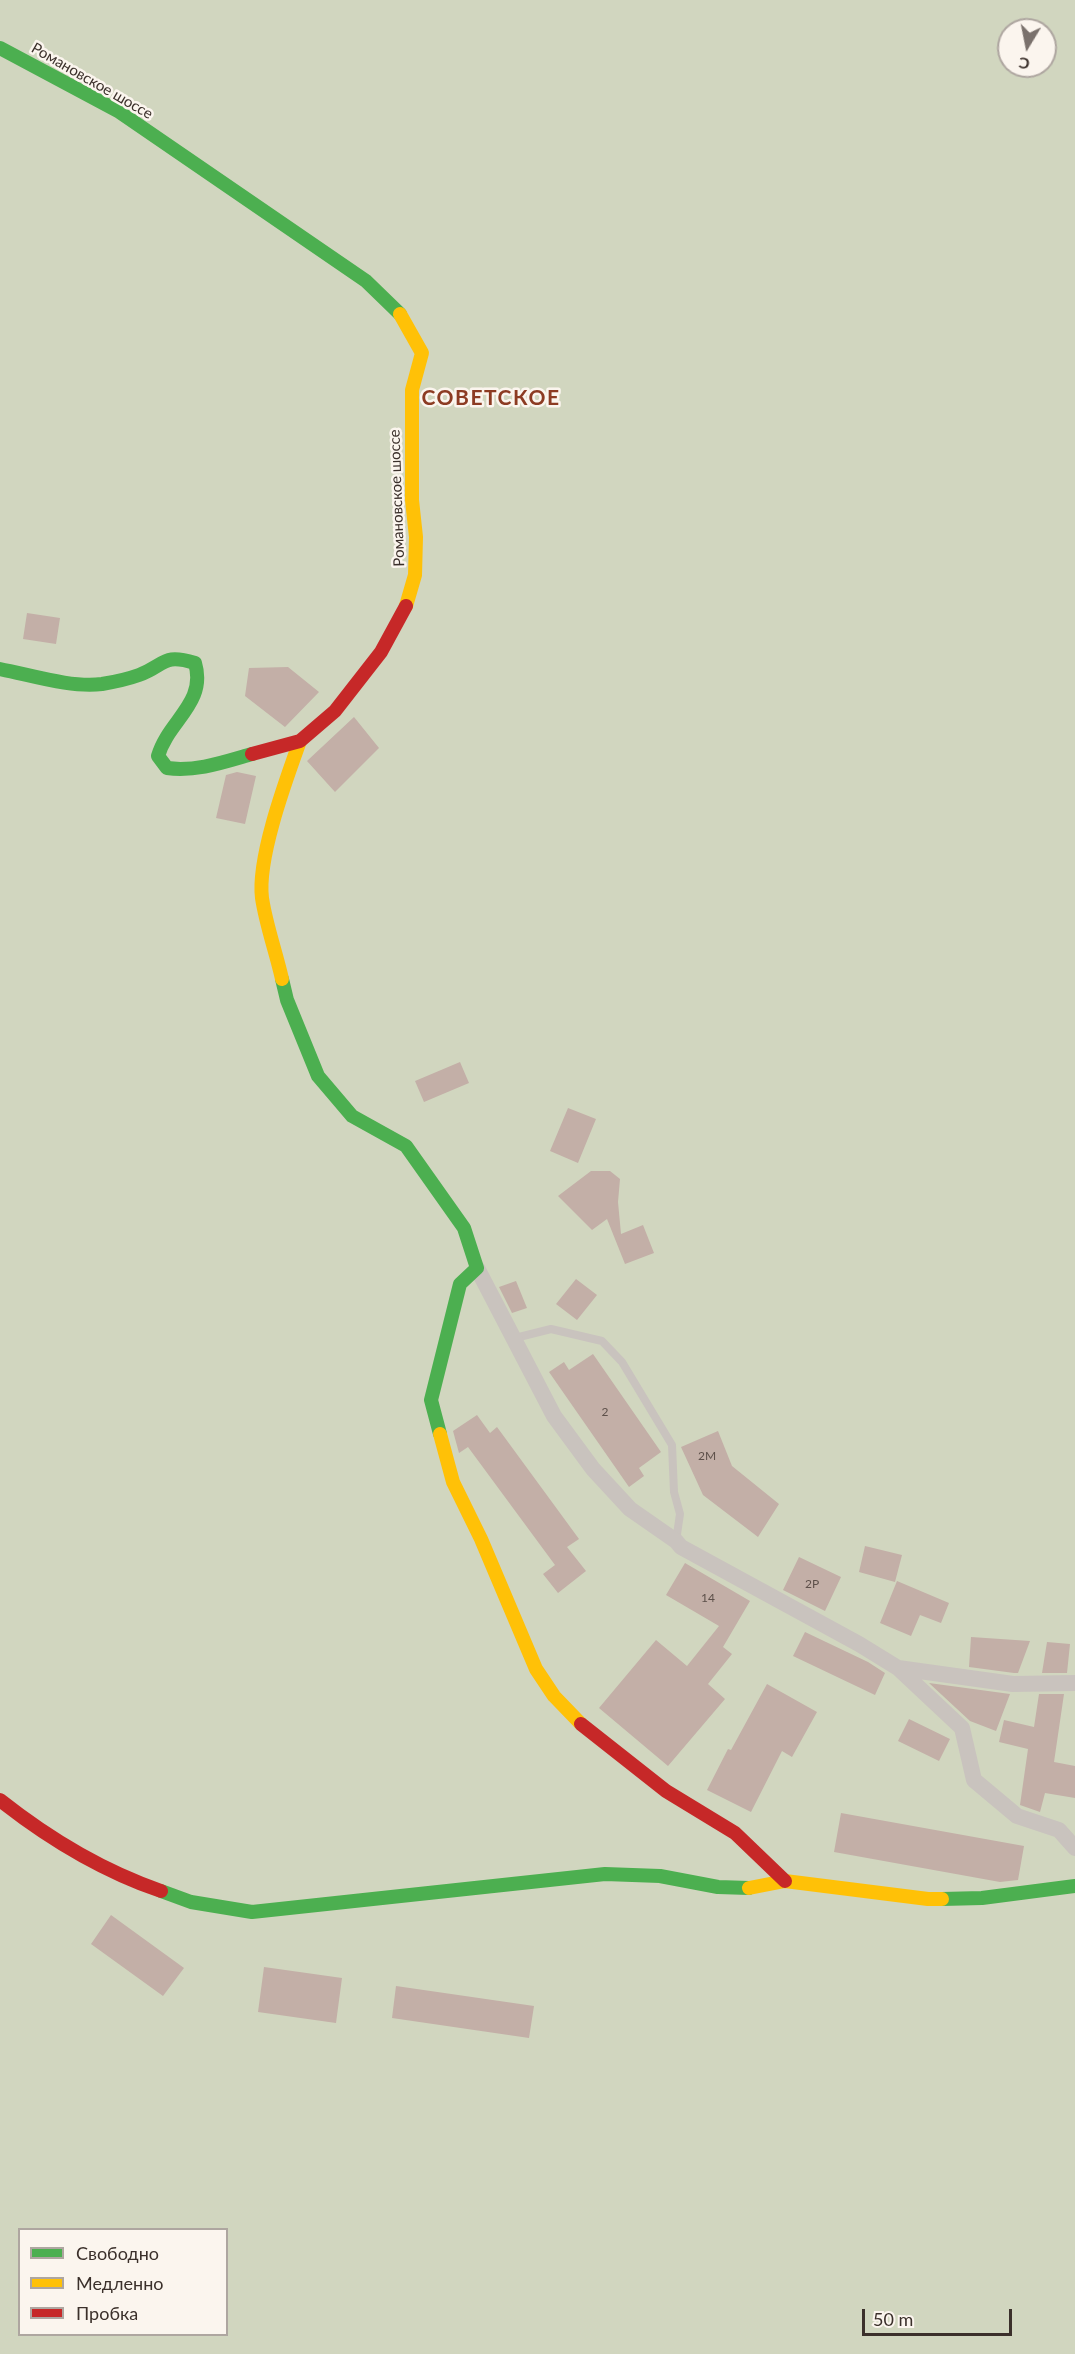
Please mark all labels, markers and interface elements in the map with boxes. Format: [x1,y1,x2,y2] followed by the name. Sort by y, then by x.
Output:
[997,18,1057,78] north arrow
[28,39,156,123] street label: Романовское шоссе
[1017,54,1031,75] text: С
[422,385,560,411] district label: СОВЕТСКОЕ
[386,429,408,567] street label: Романовское шоссе
[602,1405,608,1419] house number: 2
[698,1449,716,1463] house number: 2М
[805,1577,819,1591] house number: 2Р
[701,1591,715,1605] house number: 14
[18,2228,228,2336] legend
[76,2242,159,2264] text: Свободно
[76,2272,164,2294] text: Медленно
[865,2297,1015,2335] scale bar
[76,2302,138,2324] text: Пробка
[873,2308,913,2330] text: 50 m

